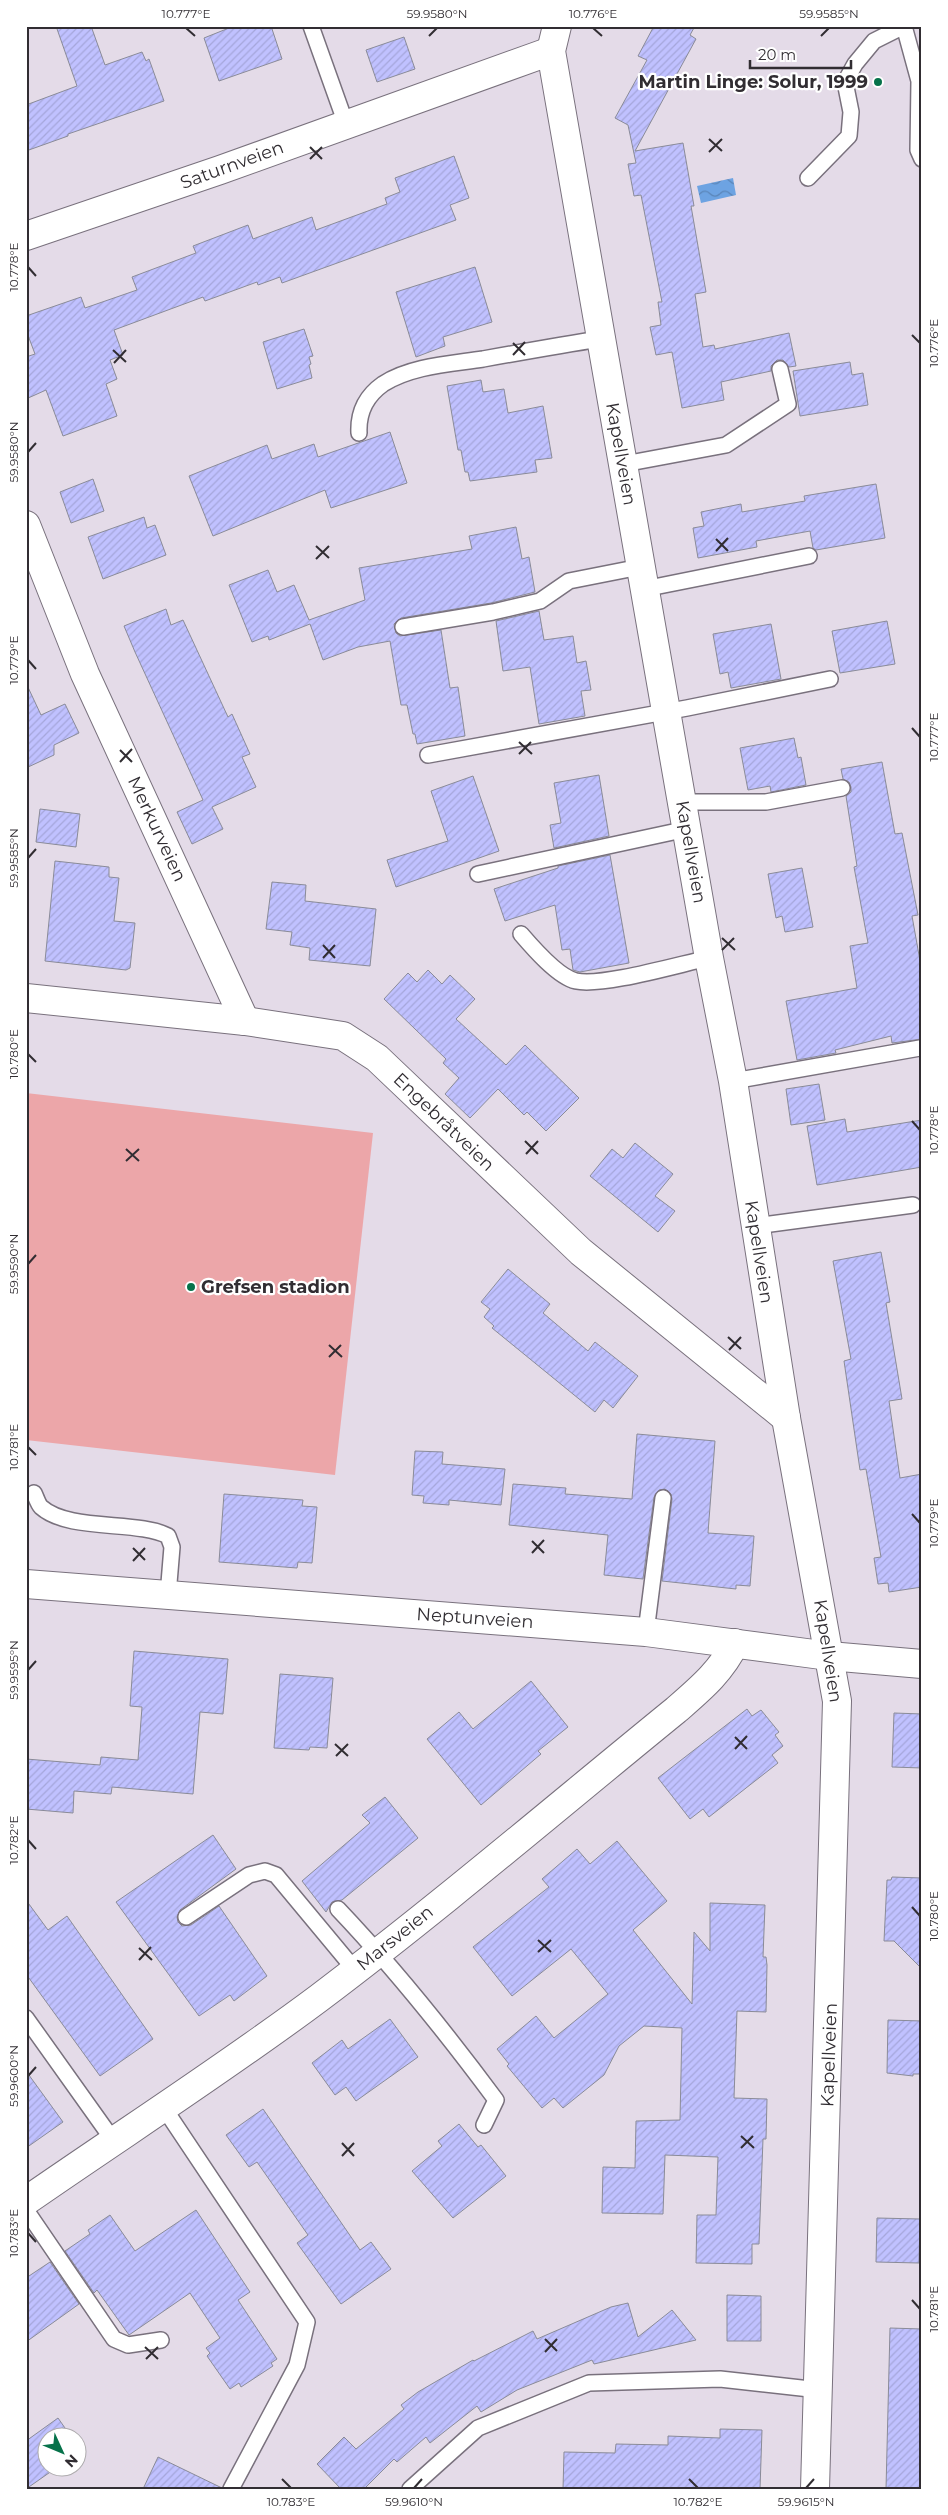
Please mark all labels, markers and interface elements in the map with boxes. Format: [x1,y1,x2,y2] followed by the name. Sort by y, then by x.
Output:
[162,6,210,21] text: 10.777°E
[406,6,468,21] text: 59.9580°N
[569,6,617,21] text: 10.776°E
[799,6,859,21] text: 59.9585°N
[750,38,852,70] scale bar
[758,45,796,64] text: 20 m
[638,71,868,93] place label: Martin Linge: Solur, 1999
[872,76,884,88] marker: Martin Linge: Solur, 1999
[177,136,287,194] street label: Saturnveien
[6,242,21,292] text: 10.778°E
[926,319,941,367] text: 10.776°E
[601,401,641,507] street label: Kapellveien
[6,421,21,483] text: 59.9580°N
[6,635,21,685] text: 10.779°E
[926,713,941,761] text: 10.777°E
[123,773,191,885] street label: Merkurveien
[671,799,711,905] street label: Kapellveien
[6,828,21,888] text: 59.9585°N
[6,1029,21,1079] text: 10.780°E
[389,1068,499,1176] street label: Engebråtveien
[926,1105,941,1155] text: 10.778°E
[740,1199,778,1305] street label: Kapellveien
[6,1234,21,1294] text: 59.9590°N
[201,1276,350,1298] place label: Grefsen stadion
[185,1281,197,1293] marker: Grefsen stadion
[6,1424,21,1470] text: 10.781°E
[926,1498,941,1548] text: 10.779°E
[809,1598,847,1704] street label: Kapellveien
[416,1603,534,1633] street label: Neptunveien
[6,1640,21,1700] text: 59.9595°N
[6,1816,21,1864] text: 10.782°E
[926,1891,941,1941] text: 10.780°E
[352,1901,438,1975] street label: Marsveien
[816,2003,842,2107] street label: Kapellveien
[6,2045,21,2107] text: 59.9600°N
[6,2209,21,2257] text: 10.783°E
[926,2286,941,2332] text: 10.781°E
[38,2428,88,2478] north arrow
[61,2451,82,2471] text: N
[267,2494,315,2509] text: 10.783°E
[385,2494,443,2509] text: 59.9610°N
[674,2494,722,2509] text: 10.782°E
[778,2494,834,2509] text: 59.9615°N

